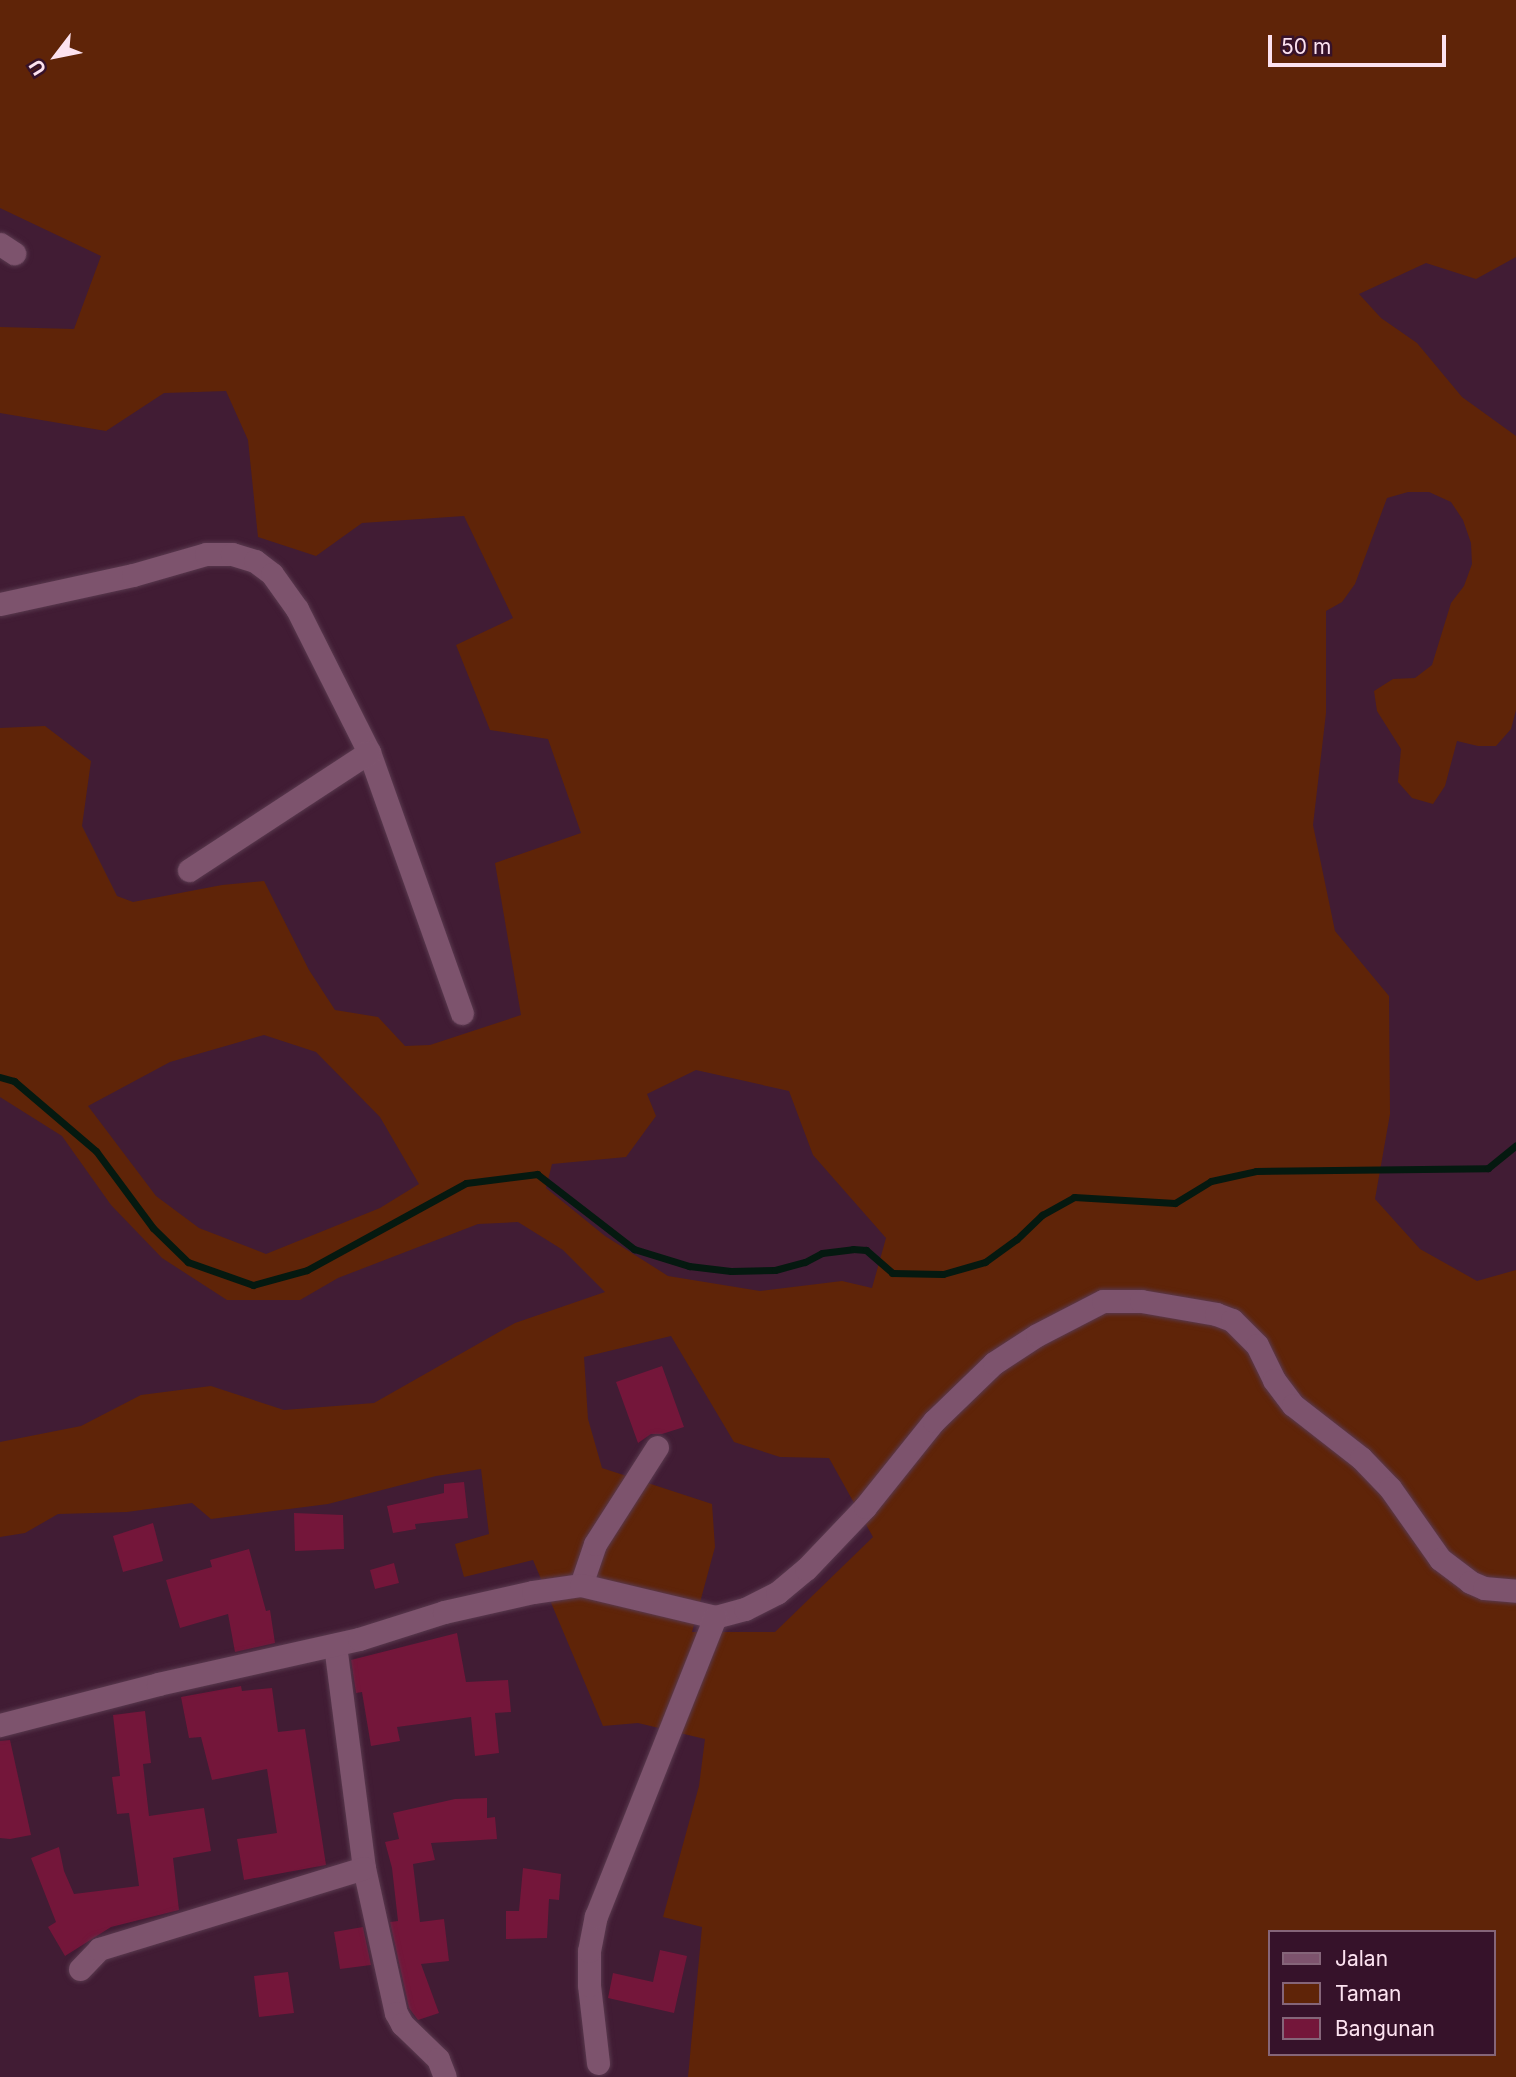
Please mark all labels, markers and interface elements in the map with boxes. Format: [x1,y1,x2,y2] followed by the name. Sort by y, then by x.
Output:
[21,21,91,91] north arrow
[1271,21,1450,65] scale bar
[1281,34,1331,59] text: 50 m
[24,55,51,79] text: U
[1268,1930,1495,2056] legend
[1335,1946,1388,1971] text: Jalan
[1335,1981,1401,2006] text: Taman
[1335,2016,1435,2041] text: Bangunan

